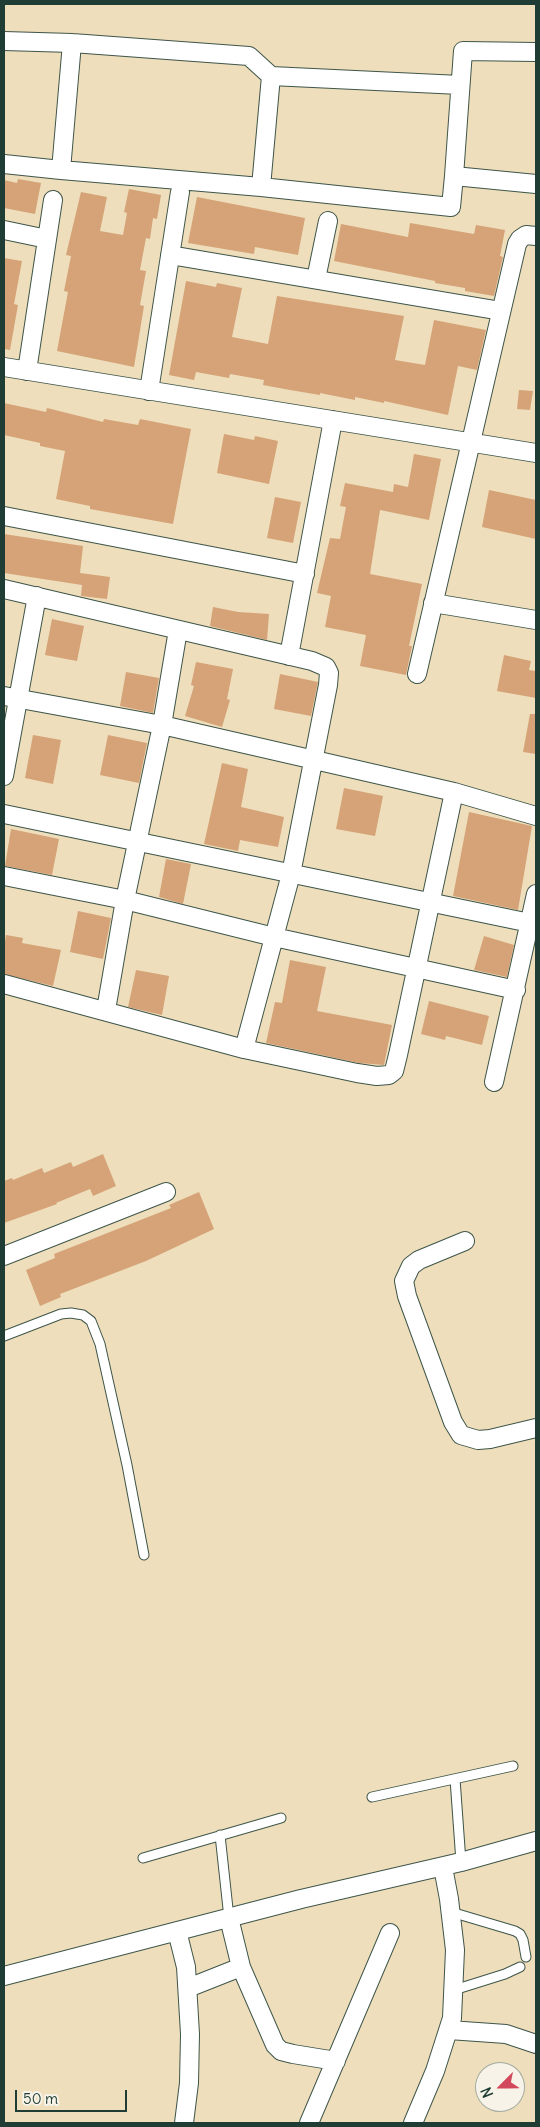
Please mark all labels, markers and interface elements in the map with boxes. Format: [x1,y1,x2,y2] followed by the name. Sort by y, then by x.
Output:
[475,2062,525,2112] north arrow
[18,2080,130,2112] scale bar
[477,2084,497,2100] text: N
[23,2089,58,2108] text: 50 m

